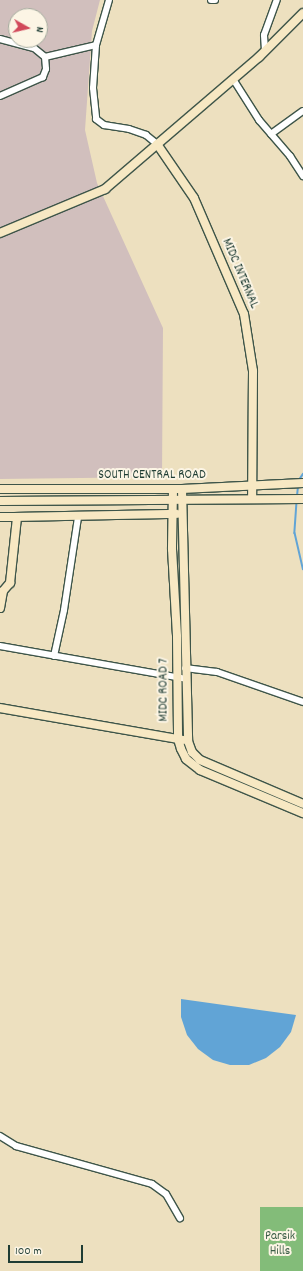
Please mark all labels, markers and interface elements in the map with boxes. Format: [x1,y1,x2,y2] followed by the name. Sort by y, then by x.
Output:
[8,8,48,48] north arrow
[31,26,47,33] text: N
[217,237,261,311] street label: MIDC INTERNAL
[98,468,206,484] street label: SOUTH CENTRAL ROAD
[157,658,173,722] street label: MIDC ROAD 7
[265,1230,295,1261] park label: Parsik Hills
[10,1237,85,1263] scale bar
[15,1243,42,1260] text: 100 m

